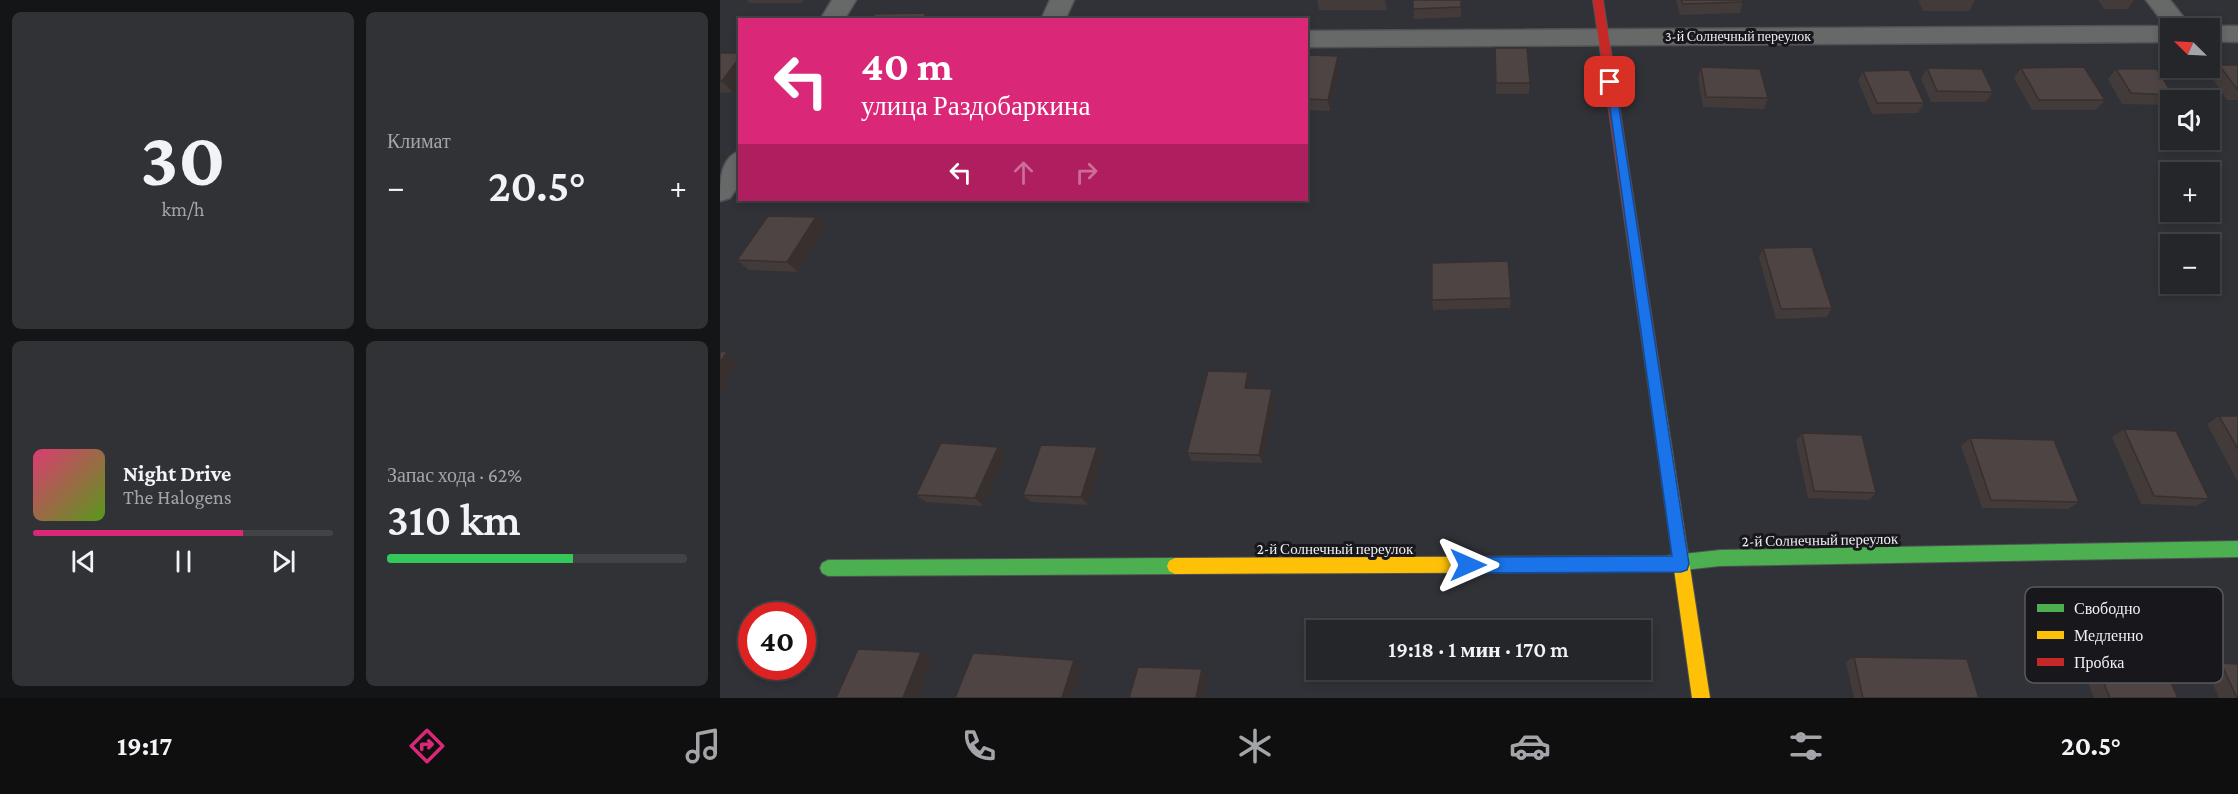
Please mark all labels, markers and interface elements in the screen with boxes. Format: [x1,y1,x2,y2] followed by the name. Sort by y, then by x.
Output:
[2160,18,2220,78] north arrow
[2160,18,2220,294] map controls
[1665,28,1811,44] street label: 3-й Солнечный переулок
[762,42,840,120] icon: left
[861,42,953,89] text: 40 m
[1584,56,1635,107] pin
[1593,65,1626,98] icon: arrive
[2160,90,2220,150] button: sound
[861,91,1090,121] text: улица Раздобаркина
[140,115,226,202] text: 30
[387,130,451,152] text: Климат
[944,156,977,189] icon: left
[1007,156,1040,189] icon: ahead
[1070,156,1103,189] icon: right
[488,161,586,211] text: 20.5°
[2160,162,2220,222] button: +
[387,168,404,205] text: −
[670,168,687,205] text: +
[161,198,205,220] text: km/h
[2160,234,2220,294] button: −
[123,461,231,486] text: Night Drive
[387,464,522,486] text: Запас хода · 62%
[123,486,232,508] text: The Halogens
[387,495,521,545] text: 310 km
[1742,531,1899,549] street label: 2-й Солнечный переулок
[1436,533,1500,597] position arrow
[1257,541,1414,557] street label: 2-й Солнечный переулок
[67,545,100,578] icon: previous
[167,545,200,578] icon: pause
[267,545,300,578] icon: next
[2025,587,2223,683] legend
[2074,600,2141,618] text: Свободно
[738,602,816,680] speed limit sign: 40
[2074,627,2143,645] text: Медленно
[1388,637,1569,662] text: 19:18 · 1 мин · 170 m
[2074,654,2124,672] text: Пробка
[406,725,448,767] icon: directions
[682,725,724,767] icon: music
[958,725,1000,767] icon: phone
[1234,725,1276,767] icon: climate
[1509,725,1551,767] icon: car
[1785,725,1827,767] icon: filters
[117,731,172,761] text: 19:17
[2061,731,2121,761] text: 20.5°

